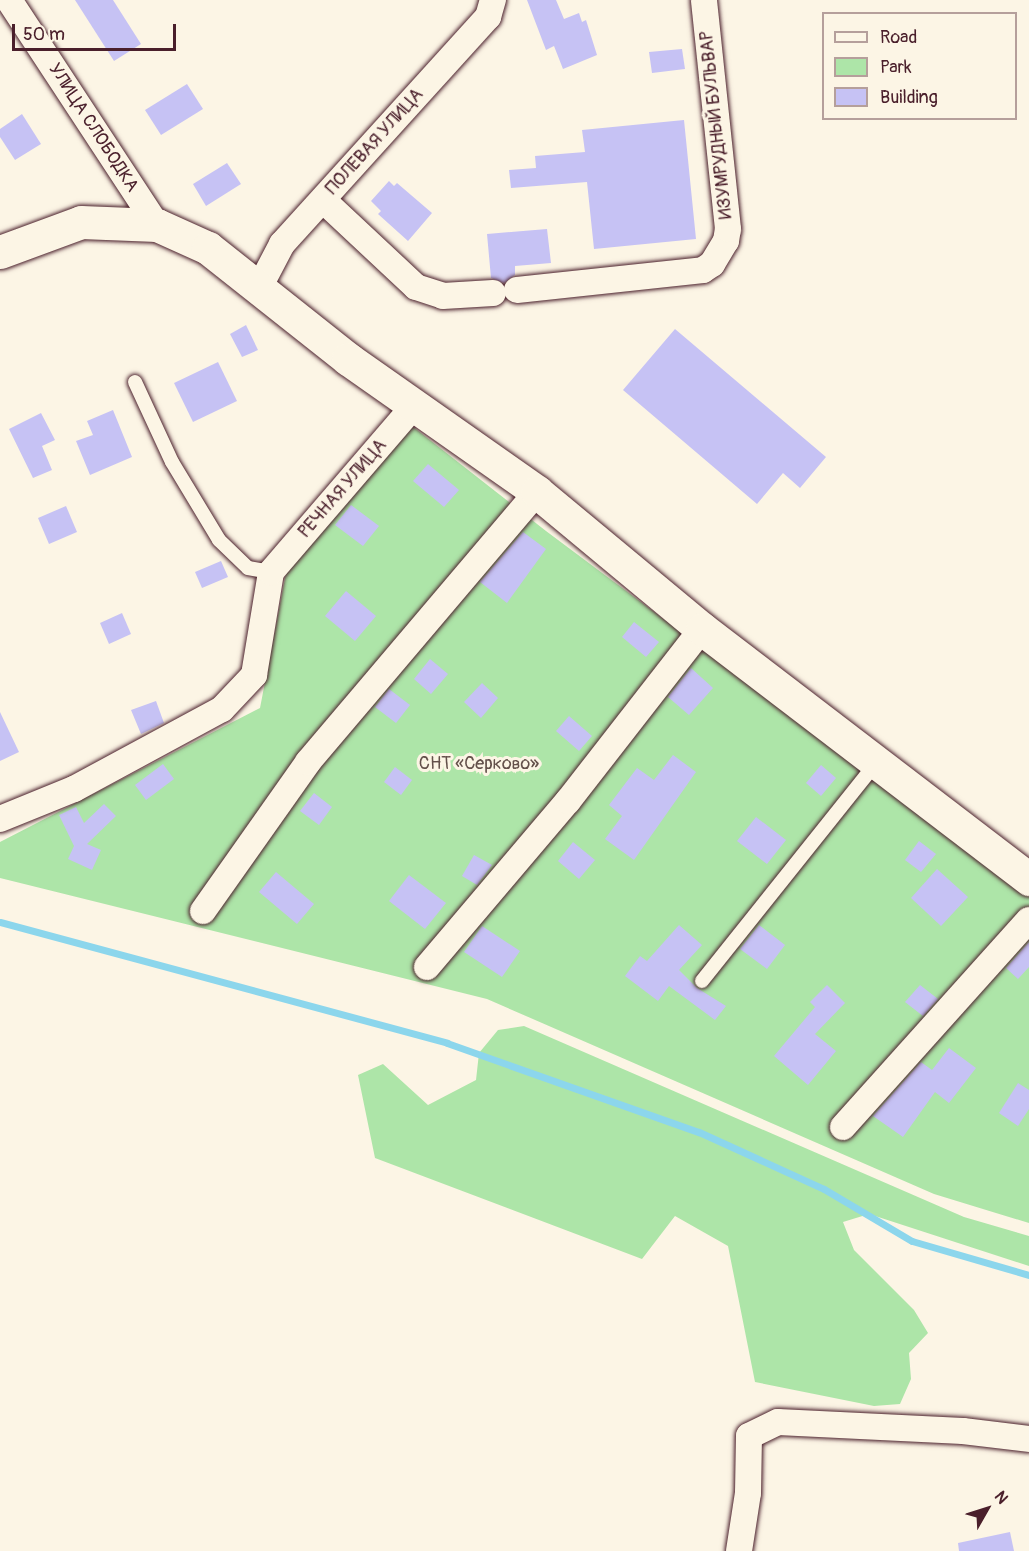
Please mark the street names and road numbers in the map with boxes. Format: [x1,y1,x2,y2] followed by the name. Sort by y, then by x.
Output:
[696,30,738,220] street label: ИЗУМРУДНЫЙ БУЛЬВАР
[43,60,143,196] street label: УЛИЦА СЛОБОДКА
[322,84,428,200] street label: ПОЛЕВАЯ УЛИЦА
[294,435,392,543] street label: РЕЧНАЯ УЛИЦА

